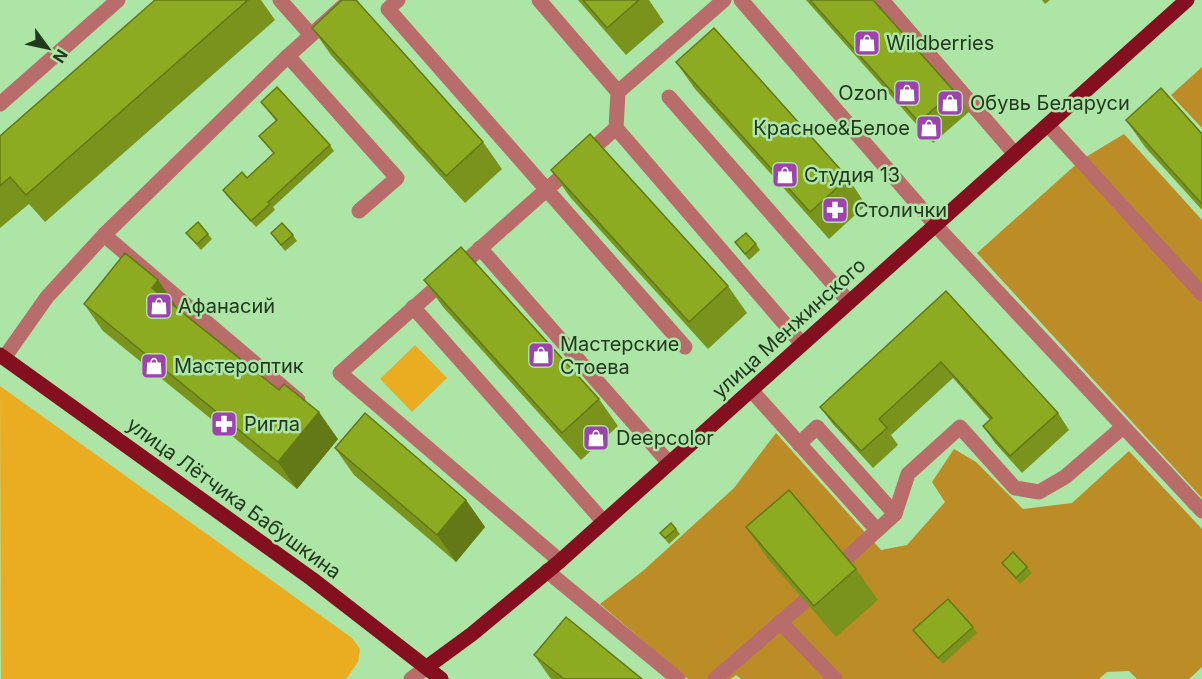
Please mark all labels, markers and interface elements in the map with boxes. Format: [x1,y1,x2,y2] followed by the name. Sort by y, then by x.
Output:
[18,18,78,78] north arrow
[852,28,882,58] shop icon: Wildberries
[886,31,994,55] place label: Wildberries
[49,46,72,67] text: N
[892,78,922,108] shop icon: Ozon
[838,81,888,105] place label: Ozon
[935,88,965,118] shop icon: Обувь Беларуси
[970,91,1130,115] place label: Обувь Беларуси
[914,113,944,143] shop icon: Красное&Белое
[753,116,910,140] place label: Красное&Белое
[770,160,800,190] shop icon: Студия 13
[804,163,900,187] place label: Студия 13
[820,195,850,225] pharmacy icon: Столички
[854,198,947,222] place label: Столички
[707,253,871,403] street label: улица Менжинского
[144,291,174,321] shop icon: Афанасий
[178,294,275,318] place label: Афанасий
[560,332,679,379] place label: Мастерские Стоева
[526,340,556,370] shop icon: Мастерские Стоева
[139,351,169,381] shop icon: Мастероптик
[174,354,304,378] place label: Мастероптик
[209,409,239,439] pharmacy icon: Ригла
[122,412,346,584] street label: улица Лётчика Бабушкина
[244,412,300,436] place label: Ригла
[581,423,611,453] shop icon: Deepcolor
[616,426,714,450] place label: Deepcolor

